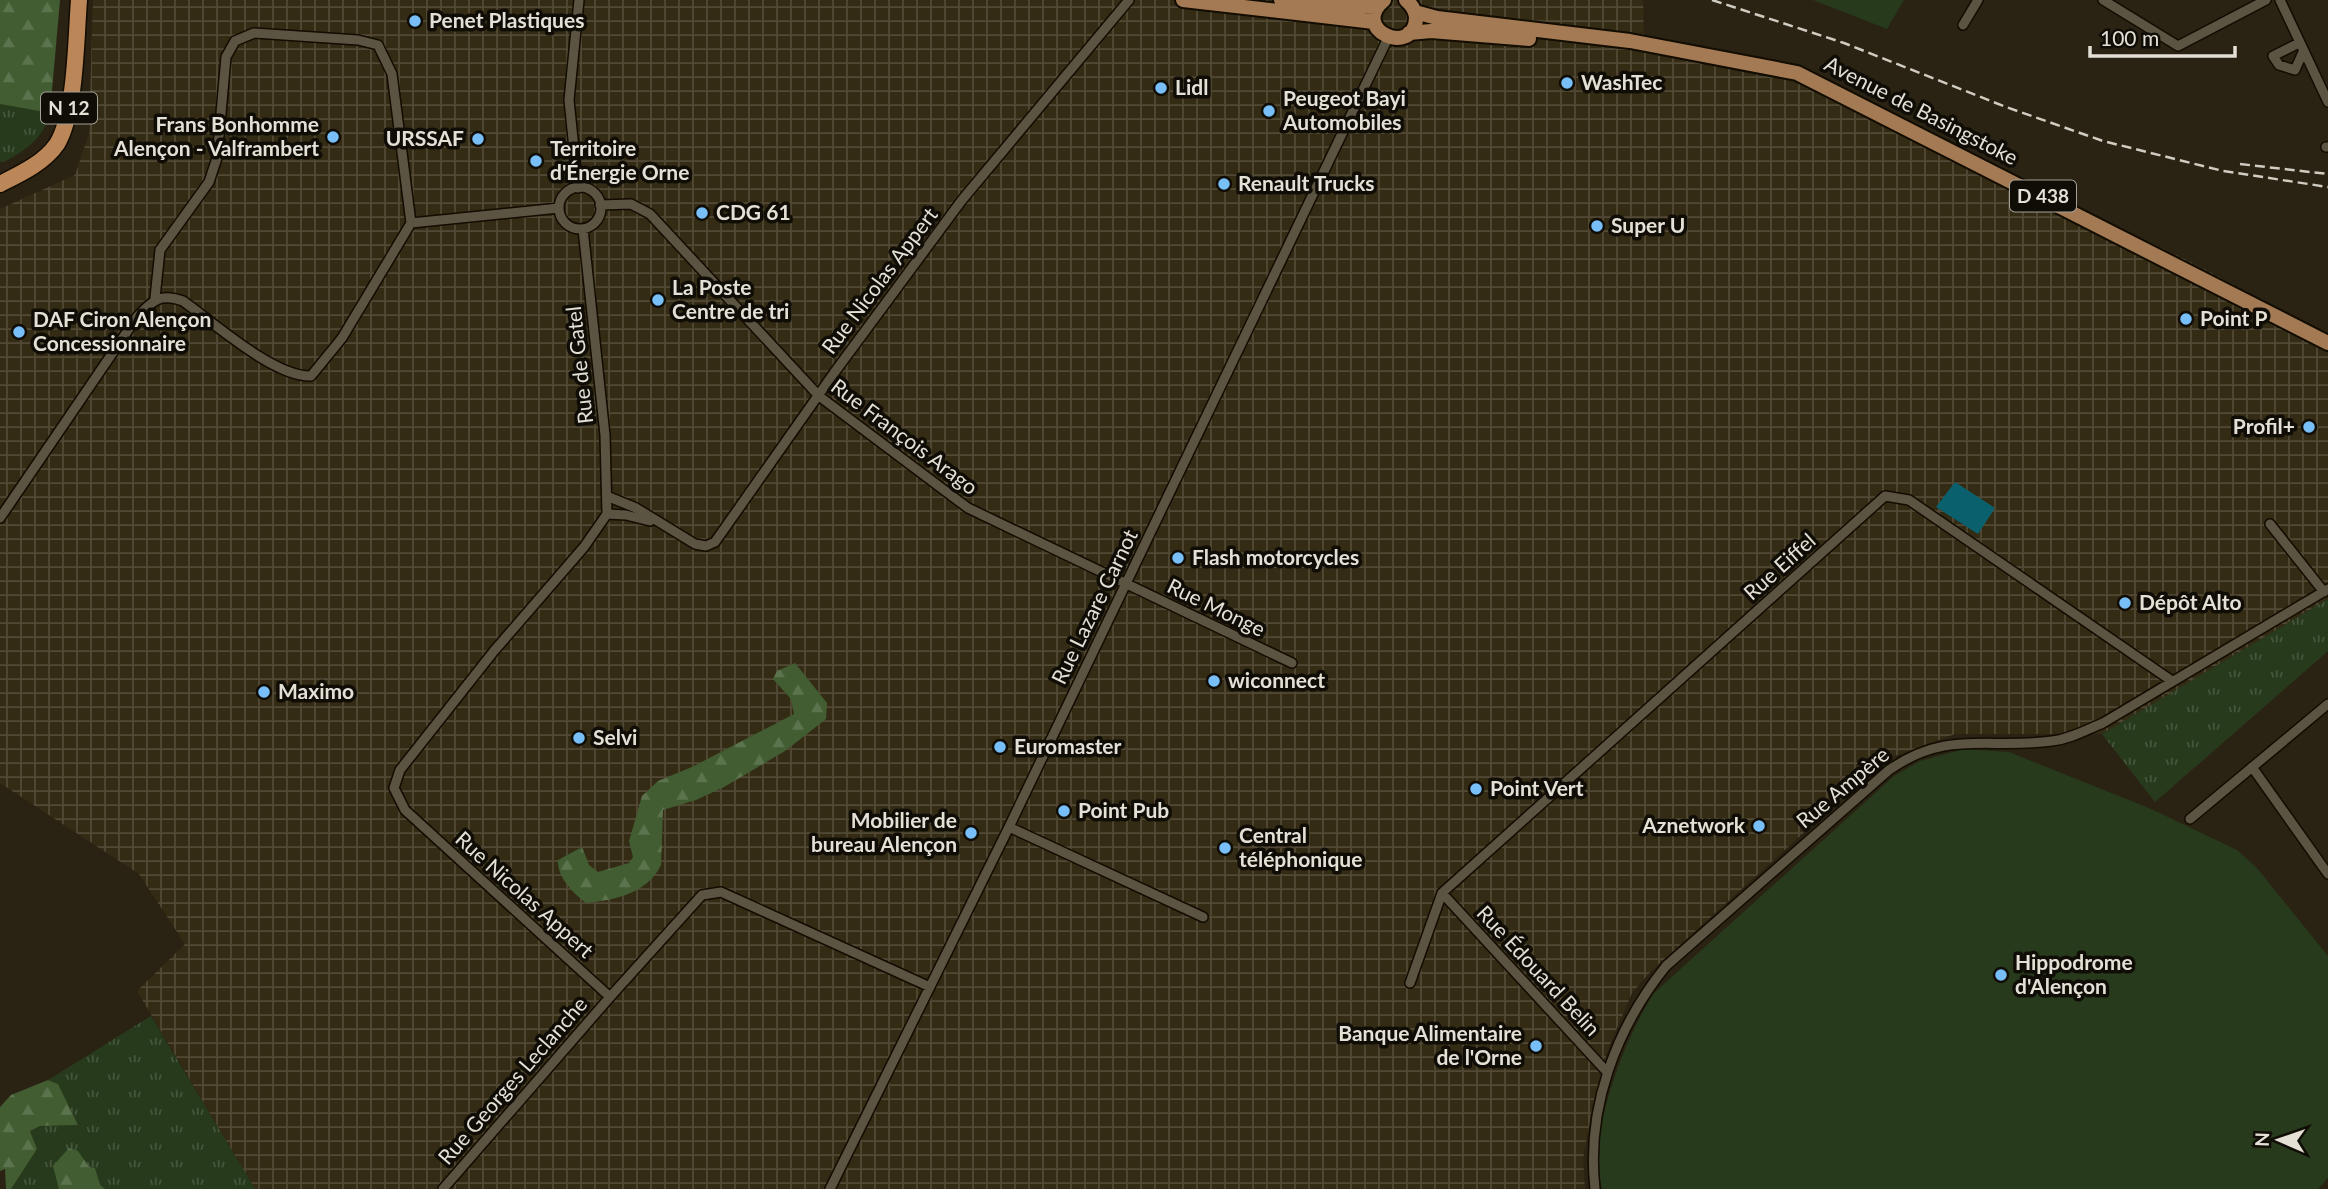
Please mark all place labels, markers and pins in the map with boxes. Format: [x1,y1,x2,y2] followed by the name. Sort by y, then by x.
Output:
[429,7,584,32] place label: Penet Plastiques
[407,13,423,29] marker: Penet Plastiques
[1581,69,1662,94] place label: WashTec
[1175,74,1208,99] place label: Lidl
[1559,75,1575,91] marker: WashTec
[1153,80,1169,96] marker: Lidl
[1282,85,1406,134] place label: Peugeot Bayi Automobiles
[1261,103,1277,119] marker: Peugeot Bayi Automobiles
[113,111,319,160] place label: Frans Bonhomme Alençon - Valframbert
[386,125,464,150] place label: URSSAF
[325,129,341,145] marker: Frans Bonhomme Alençon - Valframbert
[470,131,486,147] marker: URSSAF
[550,135,689,184] place label: Territoire d'Énergie Orne
[528,153,544,169] marker: Territoire d'Énergie Orne
[1238,170,1375,195] place label: Renault Trucks
[1216,176,1232,192] marker: Renault Trucks
[716,199,791,224] place label: CDG 61
[694,205,710,221] marker: CDG 61
[1611,212,1685,237] place label: Super U
[1589,218,1605,234] marker: Super U
[672,274,789,323] place label: La Poste Centre de tri
[650,292,666,308] marker: La Poste Centre de tri
[2200,305,2268,330] place label: Point P
[33,306,211,355] place label: DAF Ciron Alençon Concessionnaire
[2178,311,2194,327] marker: Point P
[11,324,27,340] marker: DAF Ciron Alençon Concessionnaire
[2233,413,2295,438] place label: Profil+
[2301,419,2317,435] marker: Profil+
[1192,544,1359,569] place label: Flash motorcycles
[1170,550,1186,566] marker: Flash motorcycles
[2139,589,2242,614] place label: Dépôt Alto
[2117,595,2133,611] marker: Dépôt Alto
[1228,667,1325,692] place label: wiconnect
[1206,673,1222,689] marker: wiconnect
[278,678,354,703] place label: Maximo
[256,684,272,700] marker: Maximo
[593,724,637,749] place label: Selvi
[571,730,587,746] marker: Selvi
[1014,733,1122,758] place label: Euromaster
[992,739,1008,755] marker: Euromaster
[1490,775,1584,800] place label: Point Vert
[1468,781,1484,797] marker: Point Vert
[1078,797,1169,822] place label: Point Pub
[1056,803,1072,819] marker: Point Pub
[811,807,957,856] place label: Mobilier de bureau Alençon
[1641,812,1746,837] place label: Aznetwork
[1751,818,1767,834] marker: Aznetwork
[1239,822,1362,871] place label: Central téléphonique
[963,825,979,841] marker: Mobilier de bureau Alençon
[1217,840,1233,856] marker: Central téléphonique
[2015,949,2133,998] place label: Hippodrome d'Alençon
[1993,967,2009,983] marker: Hippodrome d'Alençon
[1338,1020,1522,1069] place label: Banque Alimentaire de l'Orne
[1528,1038,1544,1054] marker: Banque Alimentaire de l'Orne

